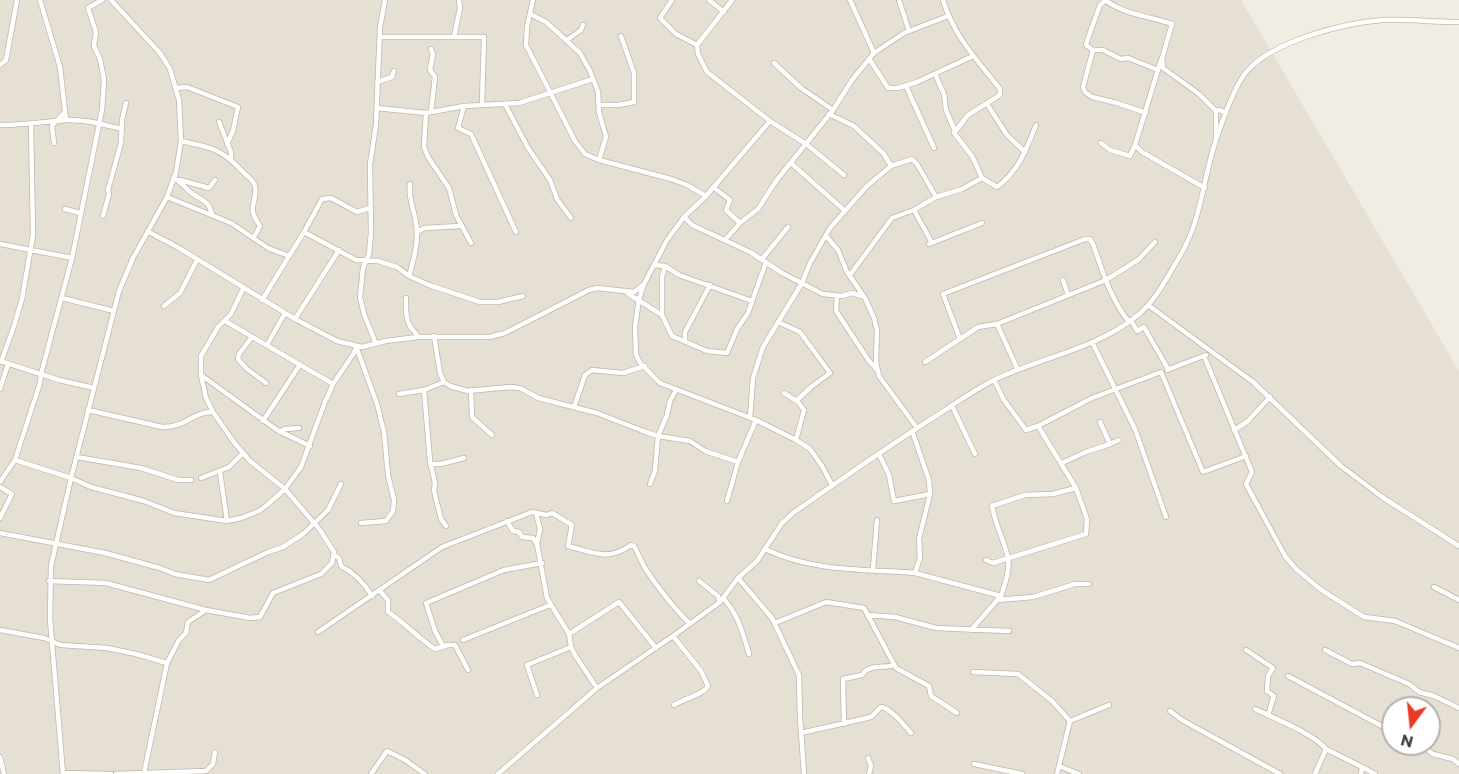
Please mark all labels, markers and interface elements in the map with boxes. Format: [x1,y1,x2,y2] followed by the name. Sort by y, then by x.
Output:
[1381,696,1441,756] north arrow
[1398,731,1415,753] text: N

